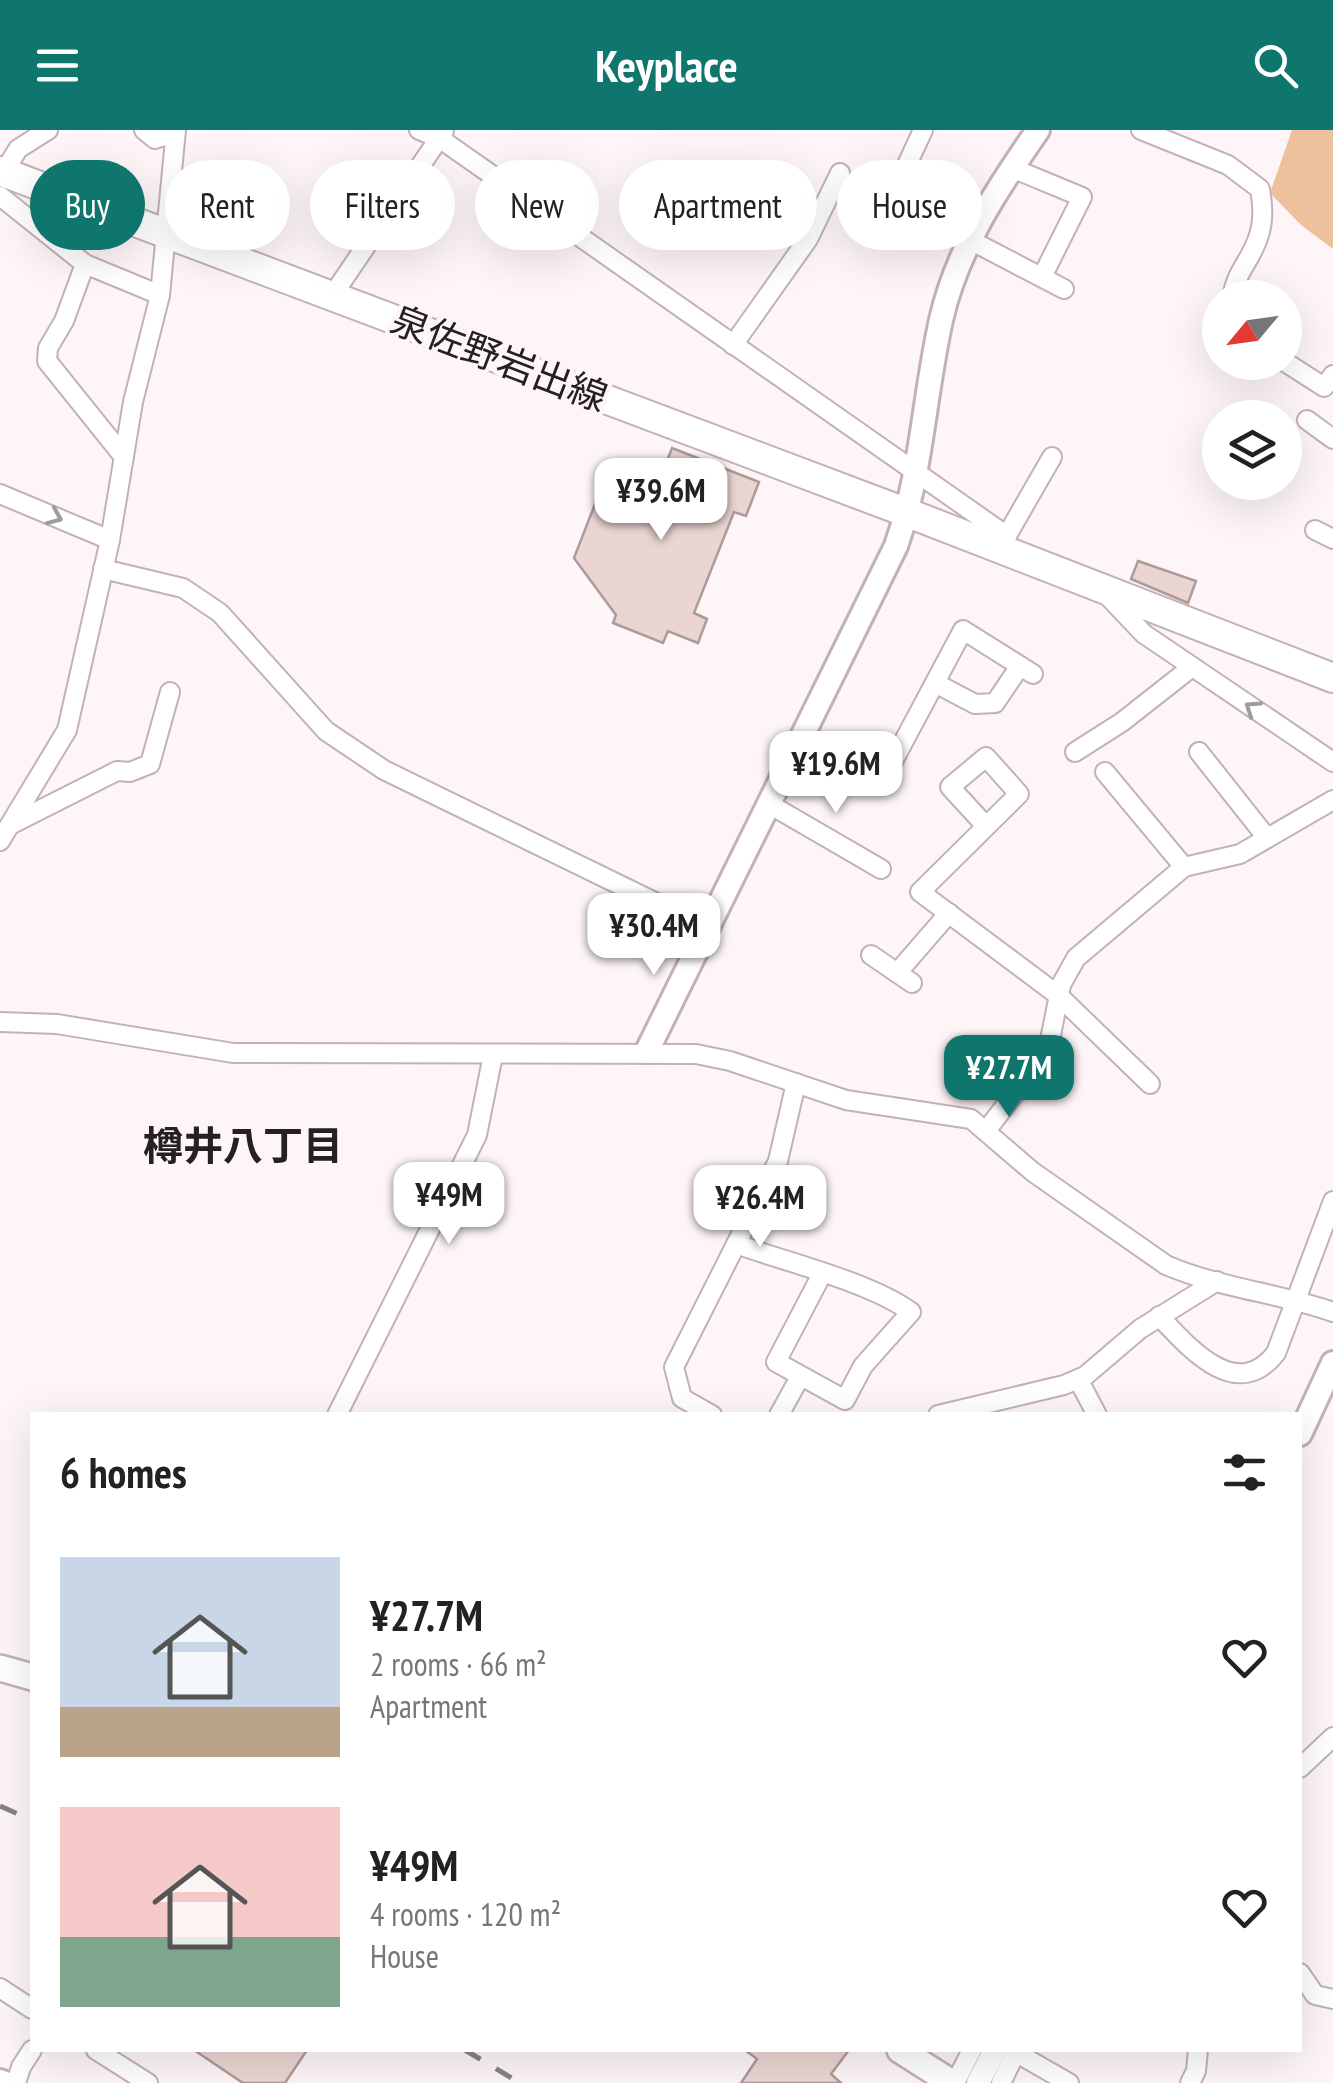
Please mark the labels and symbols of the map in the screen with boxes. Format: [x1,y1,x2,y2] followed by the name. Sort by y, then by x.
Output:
[1202,280,1302,380] north arrow
[384,294,615,421] street label: 泉佐野岩出線
[580,458,742,543] pin: ¥39.6M
[45,505,63,525] one-way arrow
[1245,701,1263,720] one-way arrow
[755,731,917,816] pin: ¥19.6M
[573,893,735,978] pin: ¥30.4M
[928,1035,1090,1120] pin: ¥27.7M
[143,1119,343,1171] district label: 樽井八丁目
[390,1162,508,1247] pin: ¥49M
[679,1165,841,1250] pin: ¥26.4M

